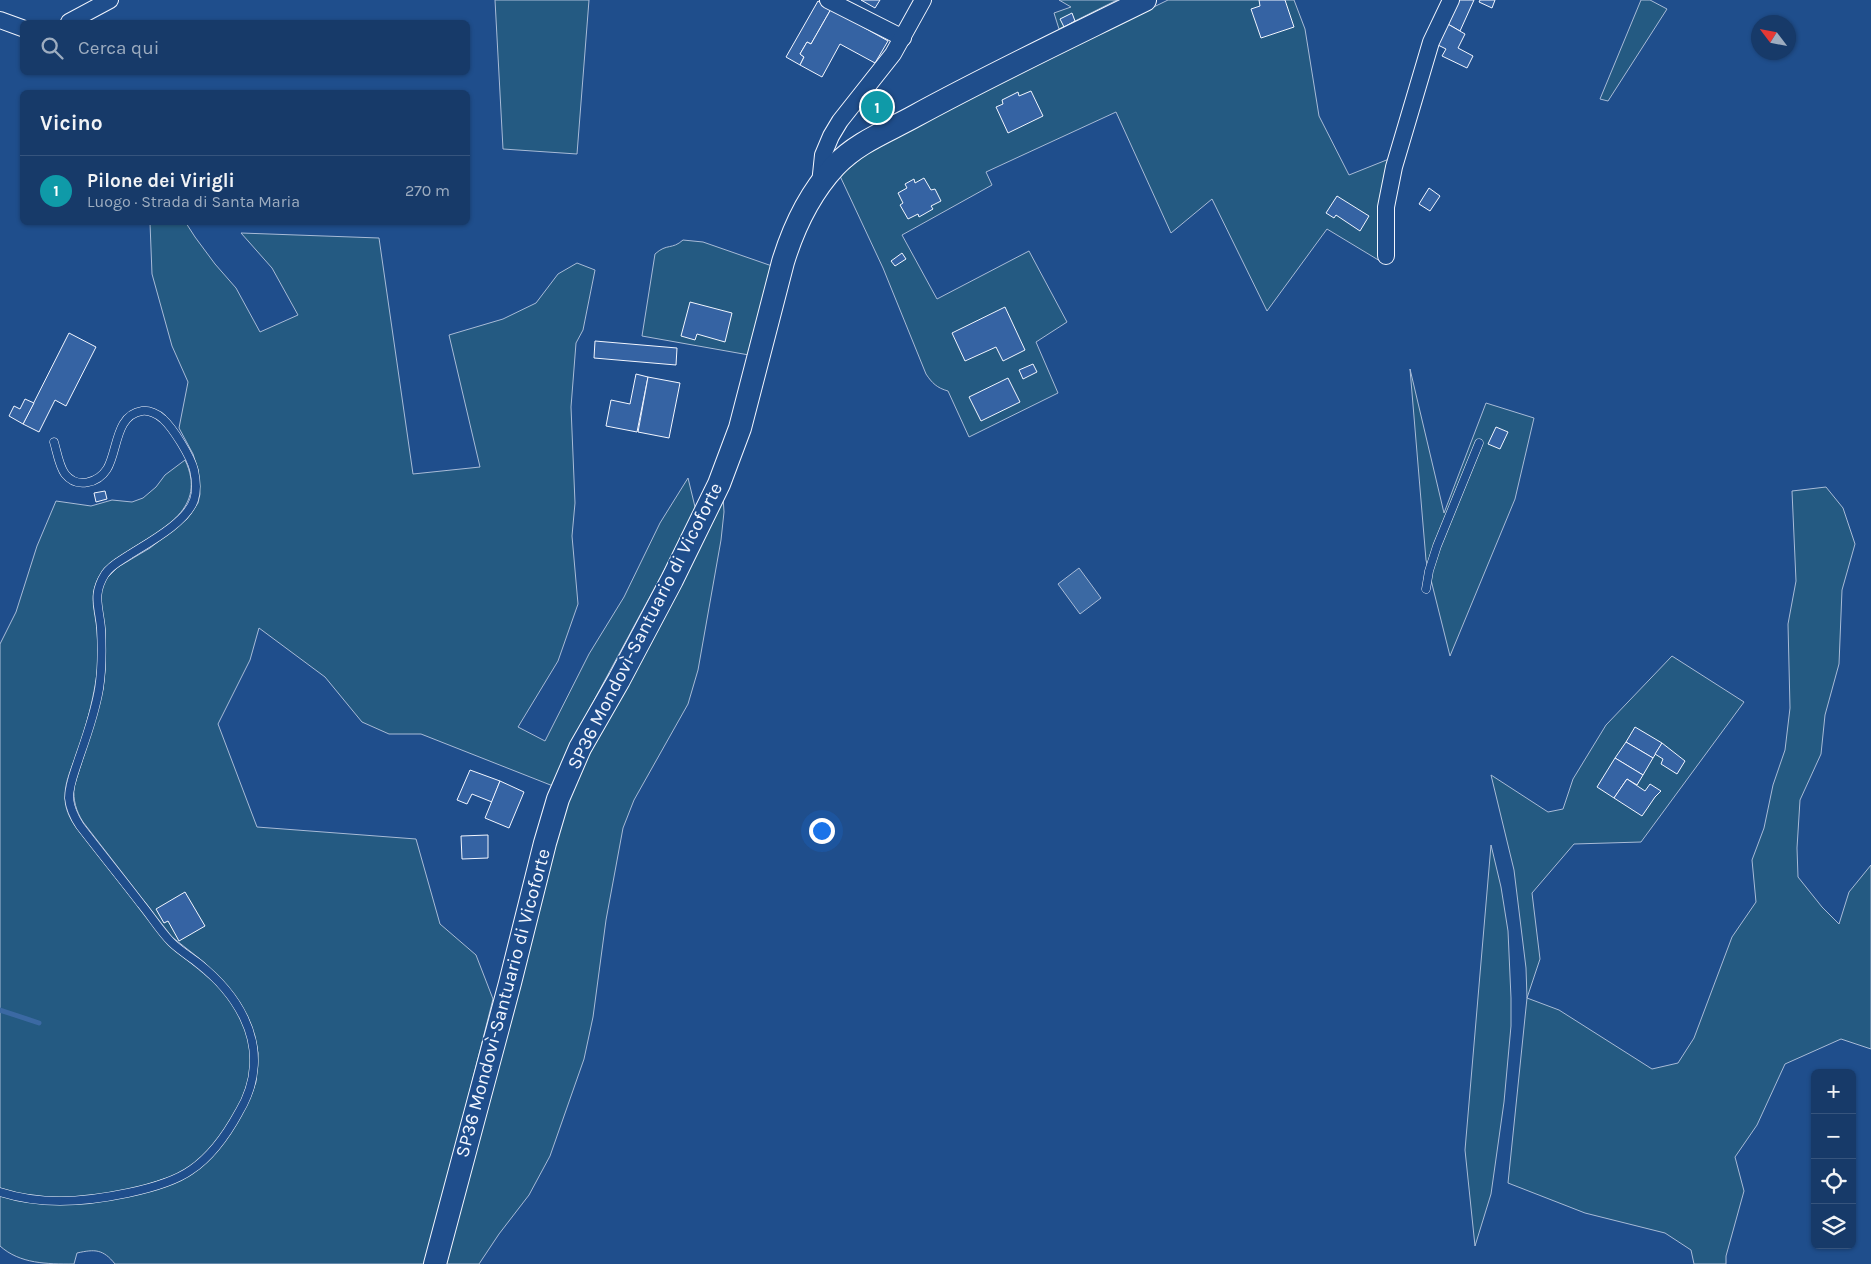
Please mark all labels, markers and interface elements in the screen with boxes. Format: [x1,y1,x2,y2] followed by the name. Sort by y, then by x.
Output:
[1751,15,1796,60] north arrow
[20,20,470,75] search box
[38,34,66,62] icon: search
[78,37,159,59] text: Cerca qui
[861,88,893,126] pin: 1
[40,111,103,135] text: Vicino
[87,170,235,192] text: Pilone dei Virigli
[53,181,59,200] text: 1
[405,181,450,200] text: 270 m
[87,192,300,211] text: Luogo · Strada di Santa Maria
[563,479,727,773] street label: SP36 Mondovì-Santuario di Vicoforte
[809,818,835,844] your location
[451,846,555,1160] street label: SP36 Mondovì-Santuario di Vicoforte
[1811,1069,1856,1249] map controls
[1811,1069,1856,1114] button: +
[1811,1114,1856,1159] button: −
[1811,1159,1856,1204] button: locate
[1811,1204,1856,1249] button: layers

